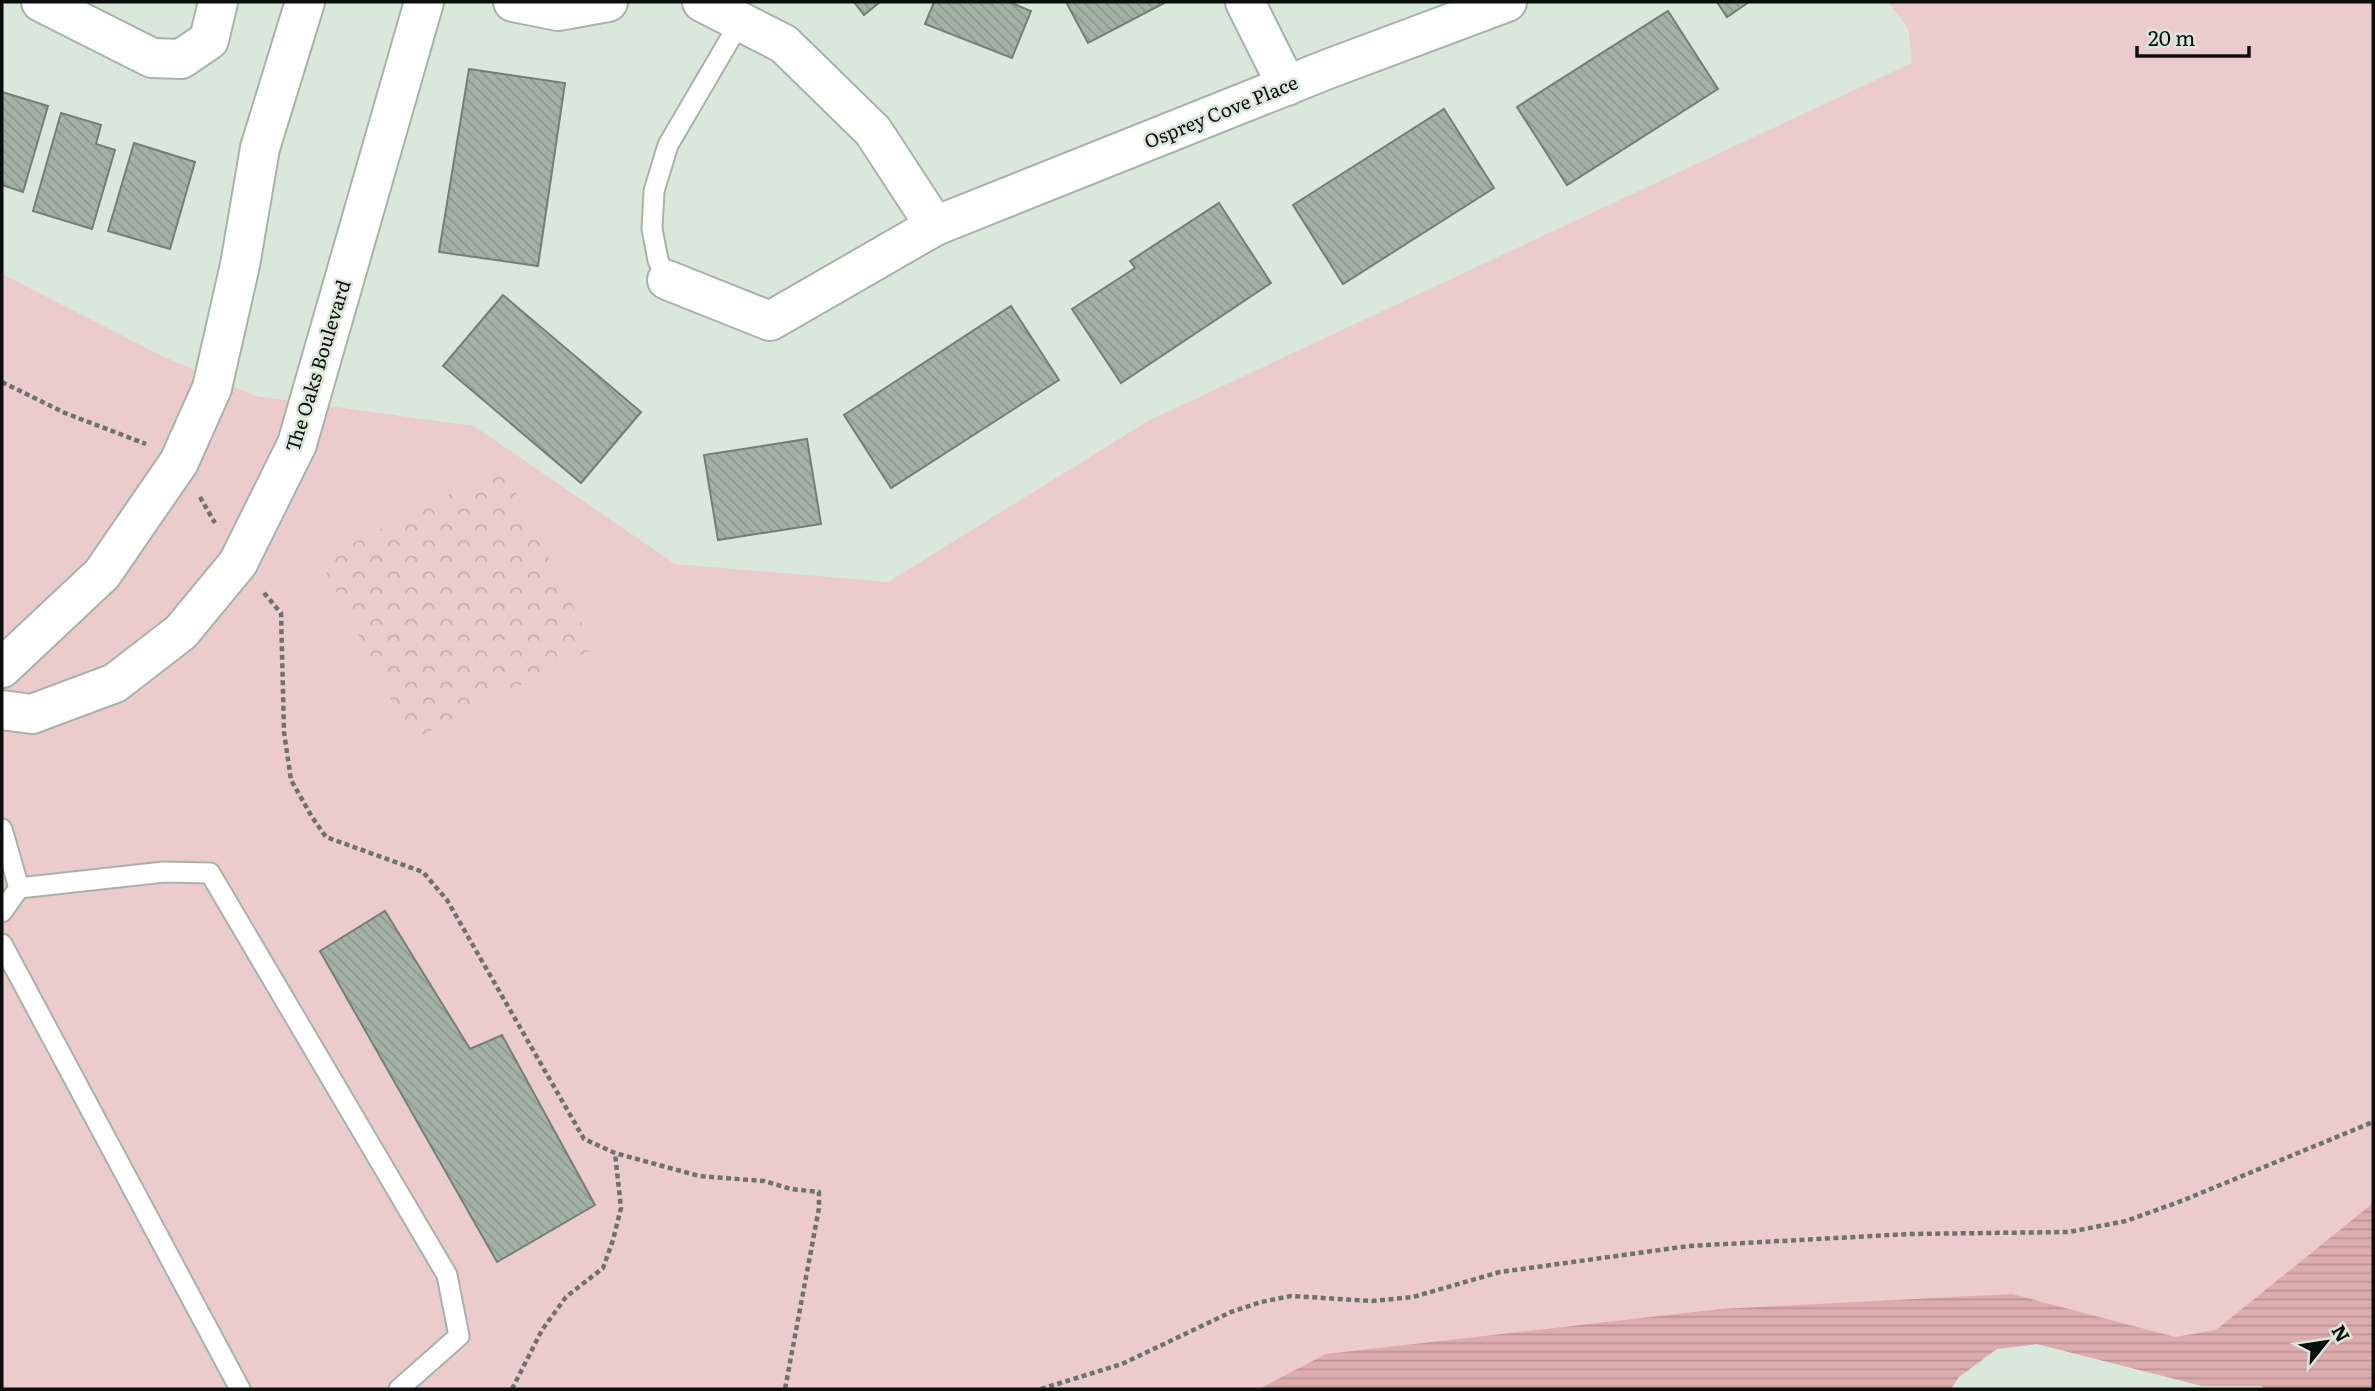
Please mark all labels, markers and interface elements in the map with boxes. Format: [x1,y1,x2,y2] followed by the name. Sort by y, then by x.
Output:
[2137,14,2249,58] scale bar
[2148,21,2195,52] text: 20 m
[1140,67,1302,155] street label: Osprey Cove Place
[278,276,357,455] street label: The Oaks Boulevard
[2291,1307,2361,1377] north arrow
[2325,1319,2358,1347] text: N

